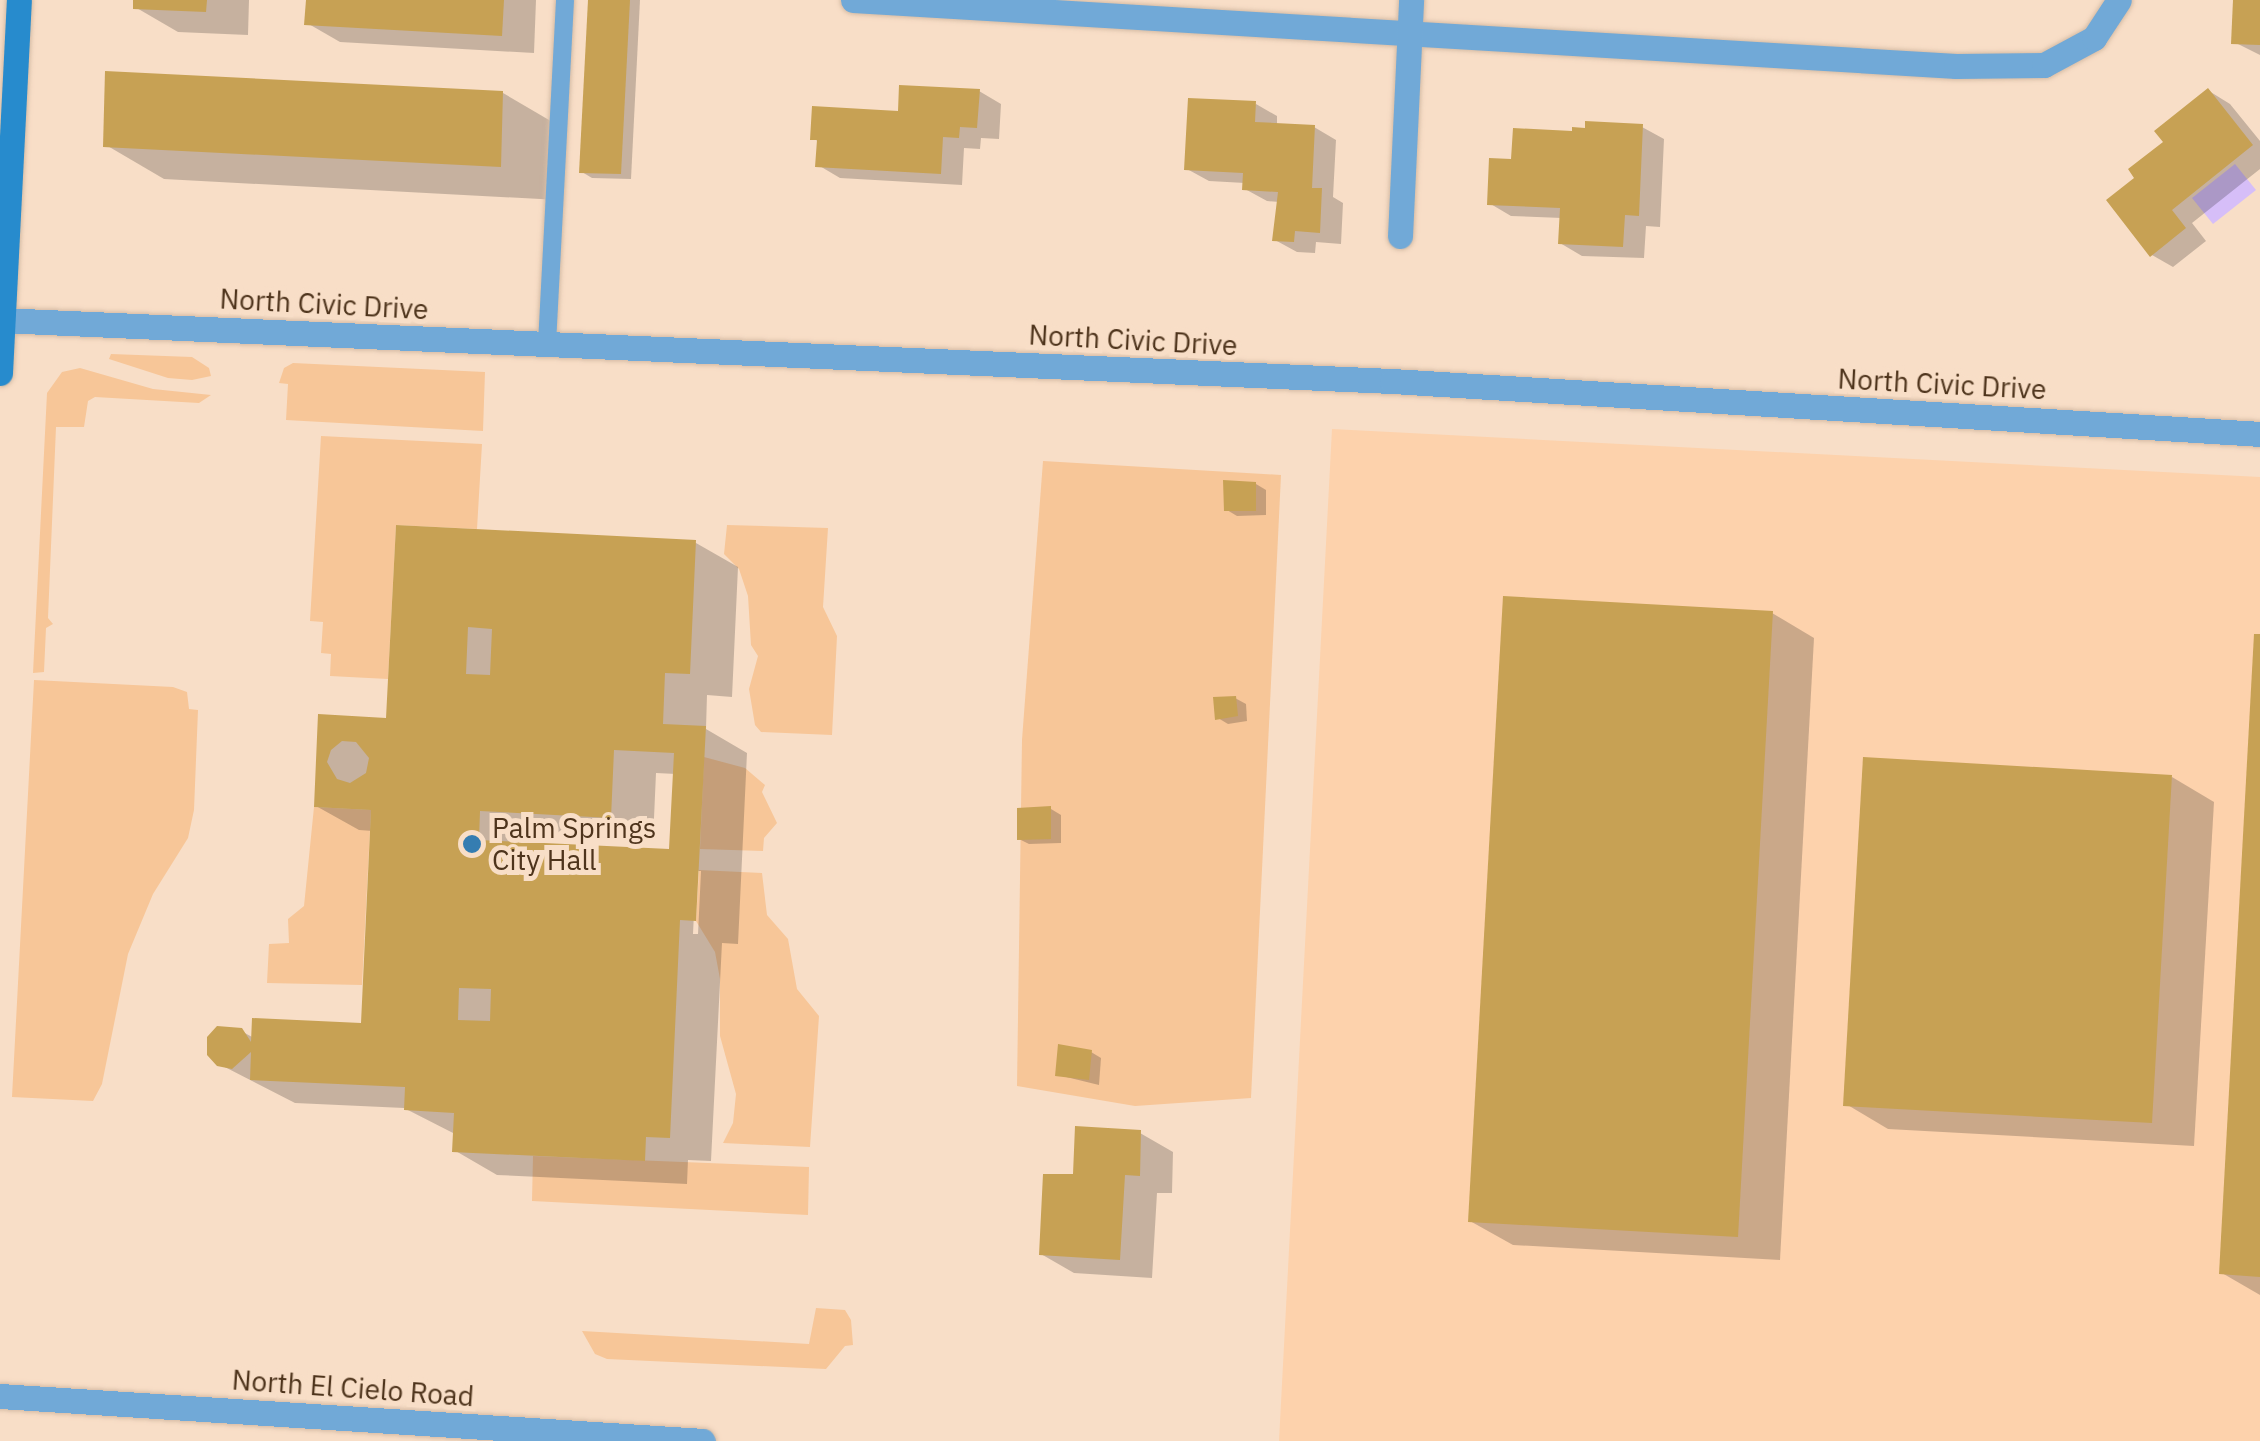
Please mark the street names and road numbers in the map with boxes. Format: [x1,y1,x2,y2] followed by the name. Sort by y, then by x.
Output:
[219,282,429,326] street label: North Civic Drive
[1028,318,1238,362] street label: North Civic Drive
[1837,362,2047,406] street label: North Civic Drive
[231,1363,475,1413] street label: North El Cielo Road

